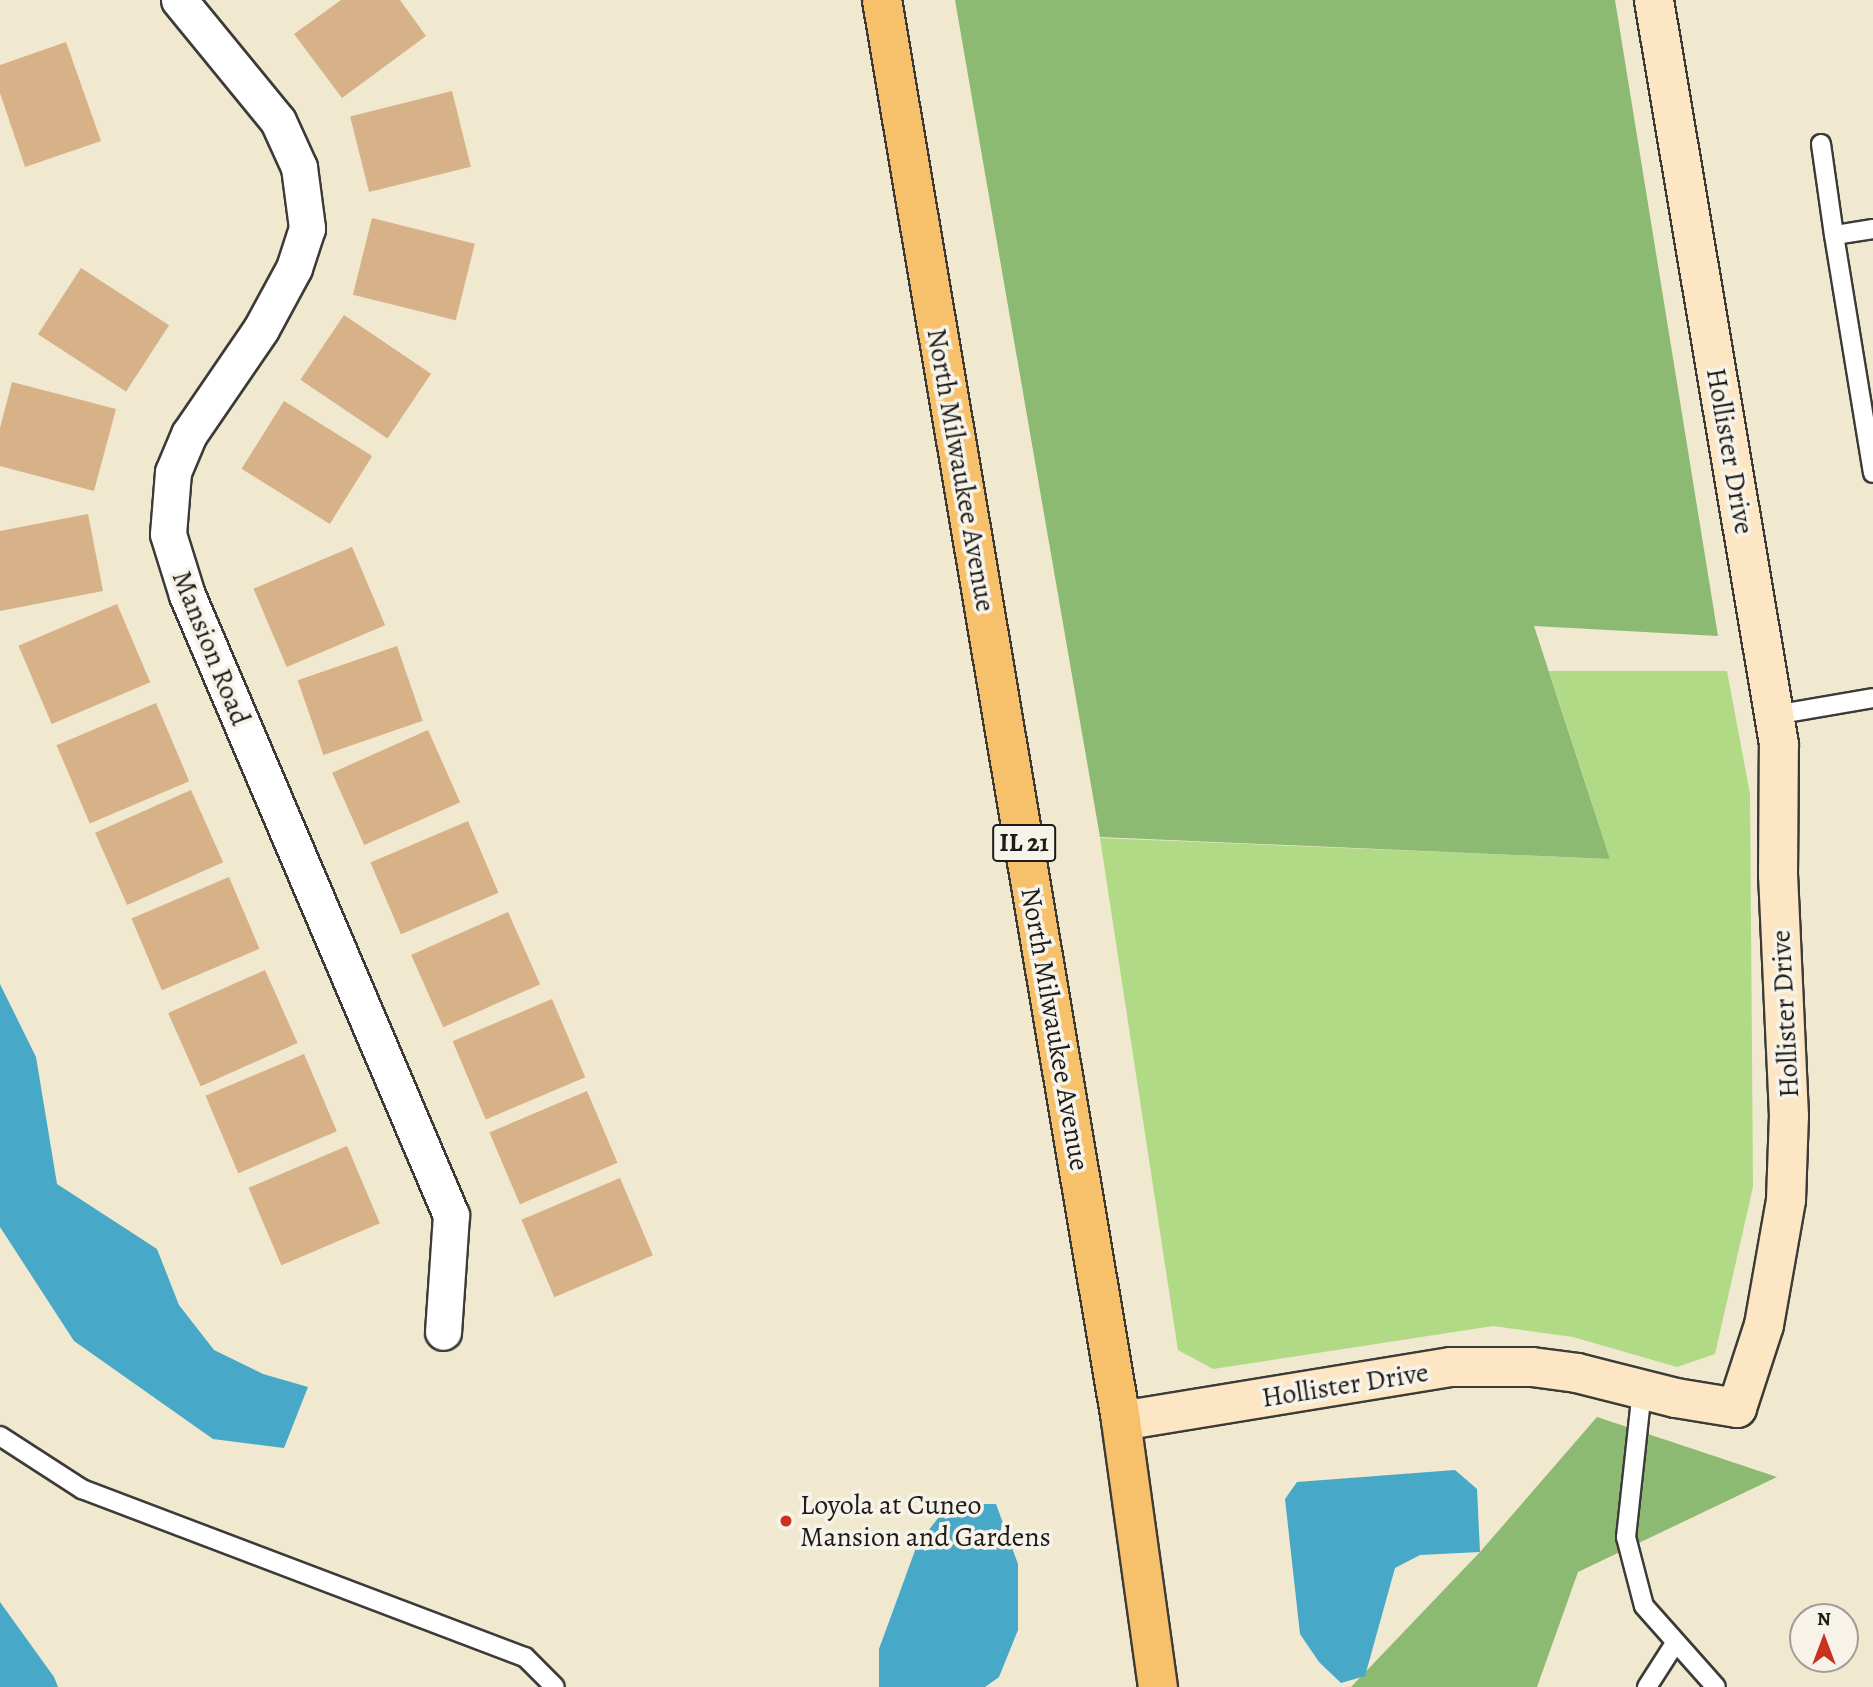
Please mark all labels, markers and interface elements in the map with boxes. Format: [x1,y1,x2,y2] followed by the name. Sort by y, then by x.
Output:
[920,326,1002,614] street label: North Milwaukee Avenue
[1699,365,1761,537] street label: Hollister Drive
[165,566,257,730] street label: Mansion Road
[991,820,1057,866] road number: IL 21
[1014,885,1096,1173] street label: North Milwaukee Avenue
[1764,929,1806,1099] street label: Hollister Drive
[1259,1355,1431,1415] street label: Hollister Drive
[800,1488,1051,1554] place label: Loyola at Cuneo Mansion and Gardens
[778,1513,794,1529] marker: Loyola at Cuneo Mansion and Gardens
[1789,1603,1859,1673] north arrow
[1817,1606,1831,1632] text: N

